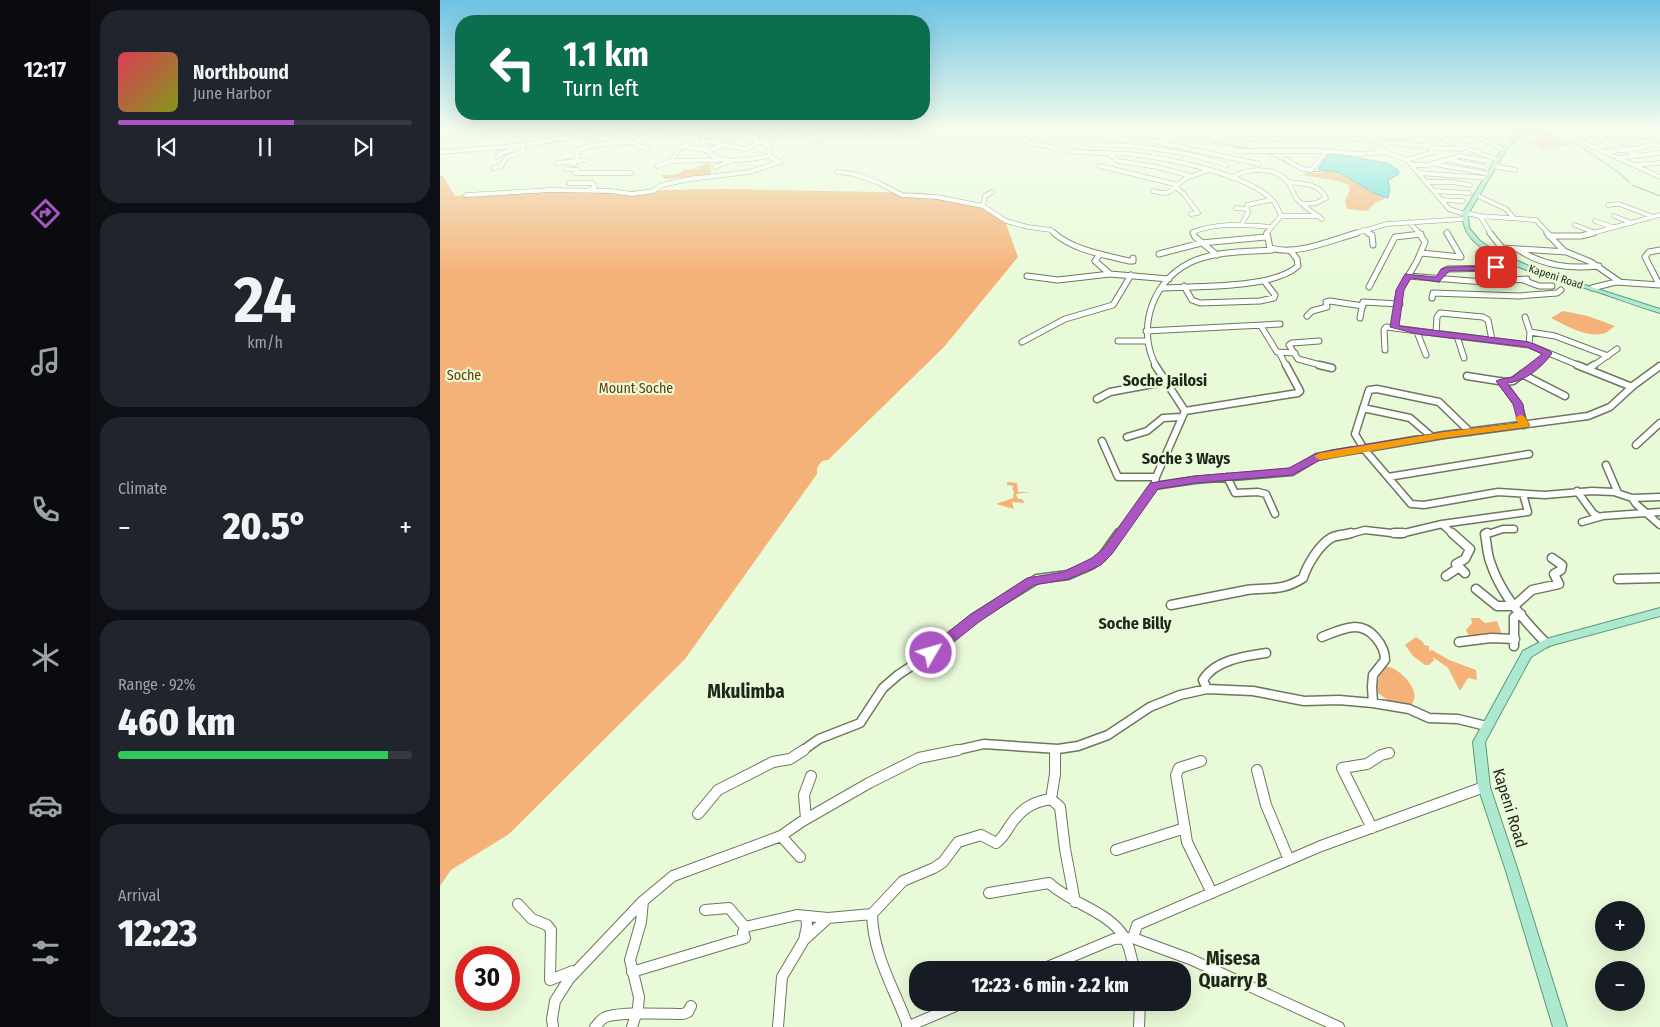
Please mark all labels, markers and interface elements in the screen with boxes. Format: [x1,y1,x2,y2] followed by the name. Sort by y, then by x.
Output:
[563,33,649,75] text: 1.1 km
[480,35,545,100] icon: left
[24,56,66,83] text: 12:17
[193,61,289,84] text: Northbound
[563,75,639,102] text: Turn left
[193,84,271,103] text: June Harbor
[153,133,181,161] icon: previous
[251,133,279,161] icon: pause
[349,133,377,161] icon: next
[28,196,63,231] icon: directions
[1475,246,1517,288] pin
[1482,253,1510,281] icon: arrive
[234,261,296,339] text: 24
[1527,262,1585,292] street label: Kapeni Road
[247,333,283,352] text: km/h
[28,344,63,379] icon: music
[447,367,481,384] park label: Soche
[1123,371,1207,390] district label: Soche Jailosi
[599,380,673,397] park label: Mount Soche
[1142,449,1230,468] district label: Soche 3 Ways
[118,479,167,498] text: Climate
[28,492,63,527] icon: phone
[223,503,307,549] text: 20.5°
[118,511,131,544] text: −
[399,511,412,544] text: +
[1099,614,1172,633] district label: Soche Billy
[904,626,956,678] position arrow
[28,640,63,675] icon: climate
[118,675,195,694] text: Range · 92%
[707,680,785,703] district label: Mkulimba
[118,699,236,745] text: 460 km
[1489,766,1531,850] street label: Kapeni Road
[28,788,63,823] icon: car
[118,886,160,905] text: Arrival
[1595,901,1645,1011] map controls
[1595,901,1645,951] button: +
[118,910,197,956] text: 12:23
[28,935,63,970] icon: filters
[455,946,520,1011] speed limit sign: 30
[1199,947,1268,992] district label: Misesa Quarry B
[1595,961,1645,1011] button: −
[971,974,1129,997] text: 12:23 · 6 min · 2.2 km

